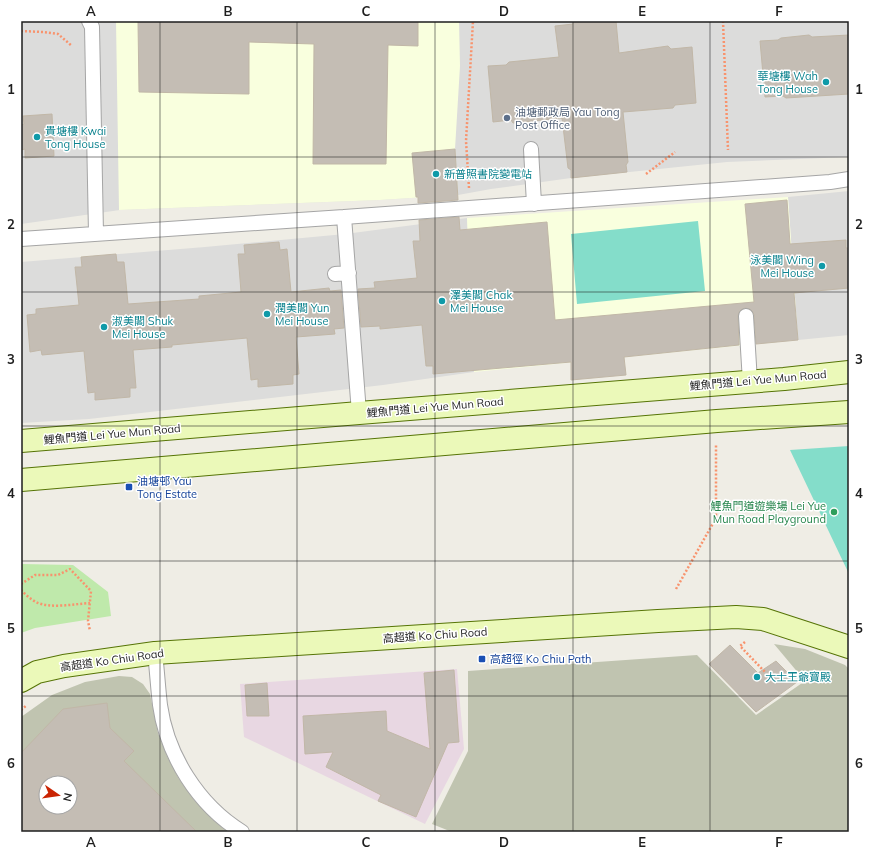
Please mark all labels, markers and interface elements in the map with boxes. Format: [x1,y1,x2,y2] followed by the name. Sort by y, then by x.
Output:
[86,3,96,19] text: A
[224,3,233,19] text: B
[362,3,371,19] text: C
[499,3,509,19] text: D
[638,3,646,19] text: E
[775,3,783,19] text: F
[757,69,818,96] place label: 華塘樓 Wah Tong House
[821,77,831,87] marker: 華塘樓 Wah Tong House
[7,81,15,97] text: 1
[855,81,863,97] text: 1
[515,105,620,132] place label: 油塘郵政局 Yau Tong Post Office
[502,113,512,123] marker: 油塘郵政局 Yau Tong Post Office
[45,124,106,151] place label: 貴塘樓 Kwai Tong House
[32,132,42,142] marker: 貴塘樓 Kwai Tong House
[444,167,532,181] place label: 新普照書院變電站
[431,169,441,179] marker: 新普照書院變電站
[7,216,15,232] text: 2
[855,216,863,232] text: 2
[750,253,814,280] place label: 泳美閣 Wing Mei House
[817,261,827,271] marker: 泳美閣 Wing Mei House
[450,288,512,315] place label: 澤美閣 Chak Mei House
[437,296,447,306] marker: 澤美閣 Chak Mei House
[275,301,330,328] place label: 潤美閣 Yun Mei House
[262,309,272,319] marker: 潤美閣 Yun Mei House
[112,314,174,341] place label: 淑美閣 Shuk Mei House
[99,322,109,332] marker: 淑美閣 Shuk Mei House
[7,351,15,367] text: 3
[855,351,863,367] text: 3
[689,367,827,393] street label: 鯉魚門道 Lei Yue Mun Road
[366,394,504,420] street label: 鯉魚門道 Lei Yue Mun Road
[43,421,181,447] street label: 鯉魚門道 Lei Yue Mun Road
[137,474,197,501] place label: 油塘邨 Yau Tong Estate
[124,482,134,492] marker: 油塘邨 Yau Tong Estate
[7,485,15,501] text: 4
[855,485,863,501] text: 4
[711,499,826,526] place label: 鯉魚門道遊樂場 Lei Yue Mun Road Playground
[829,507,839,517] marker: 鯉魚門道遊樂場 Lei Yue Mun Road Playground
[7,620,15,636] text: 5
[855,620,863,636] text: 5
[382,624,488,646] street label: 高超道 Ko Chiu Road
[59,646,165,674] street label: 高超道 Ko Chiu Road
[490,652,591,666] place label: 高超徑 Ko Chiu Path
[477,654,487,664] marker: 高超徑 Ko Chiu Path
[765,670,831,684] place label: 大士王爺寶殿
[752,672,762,682] marker: 大士王爺寶殿
[7,755,15,771] text: 6
[855,755,863,771] text: 6
[38,775,78,815] north arrow
[60,792,75,803] text: N
[86,834,96,850] text: A
[224,834,233,850] text: B
[362,834,371,850] text: C
[499,834,509,850] text: D
[638,834,646,850] text: E
[775,834,783,850] text: F

